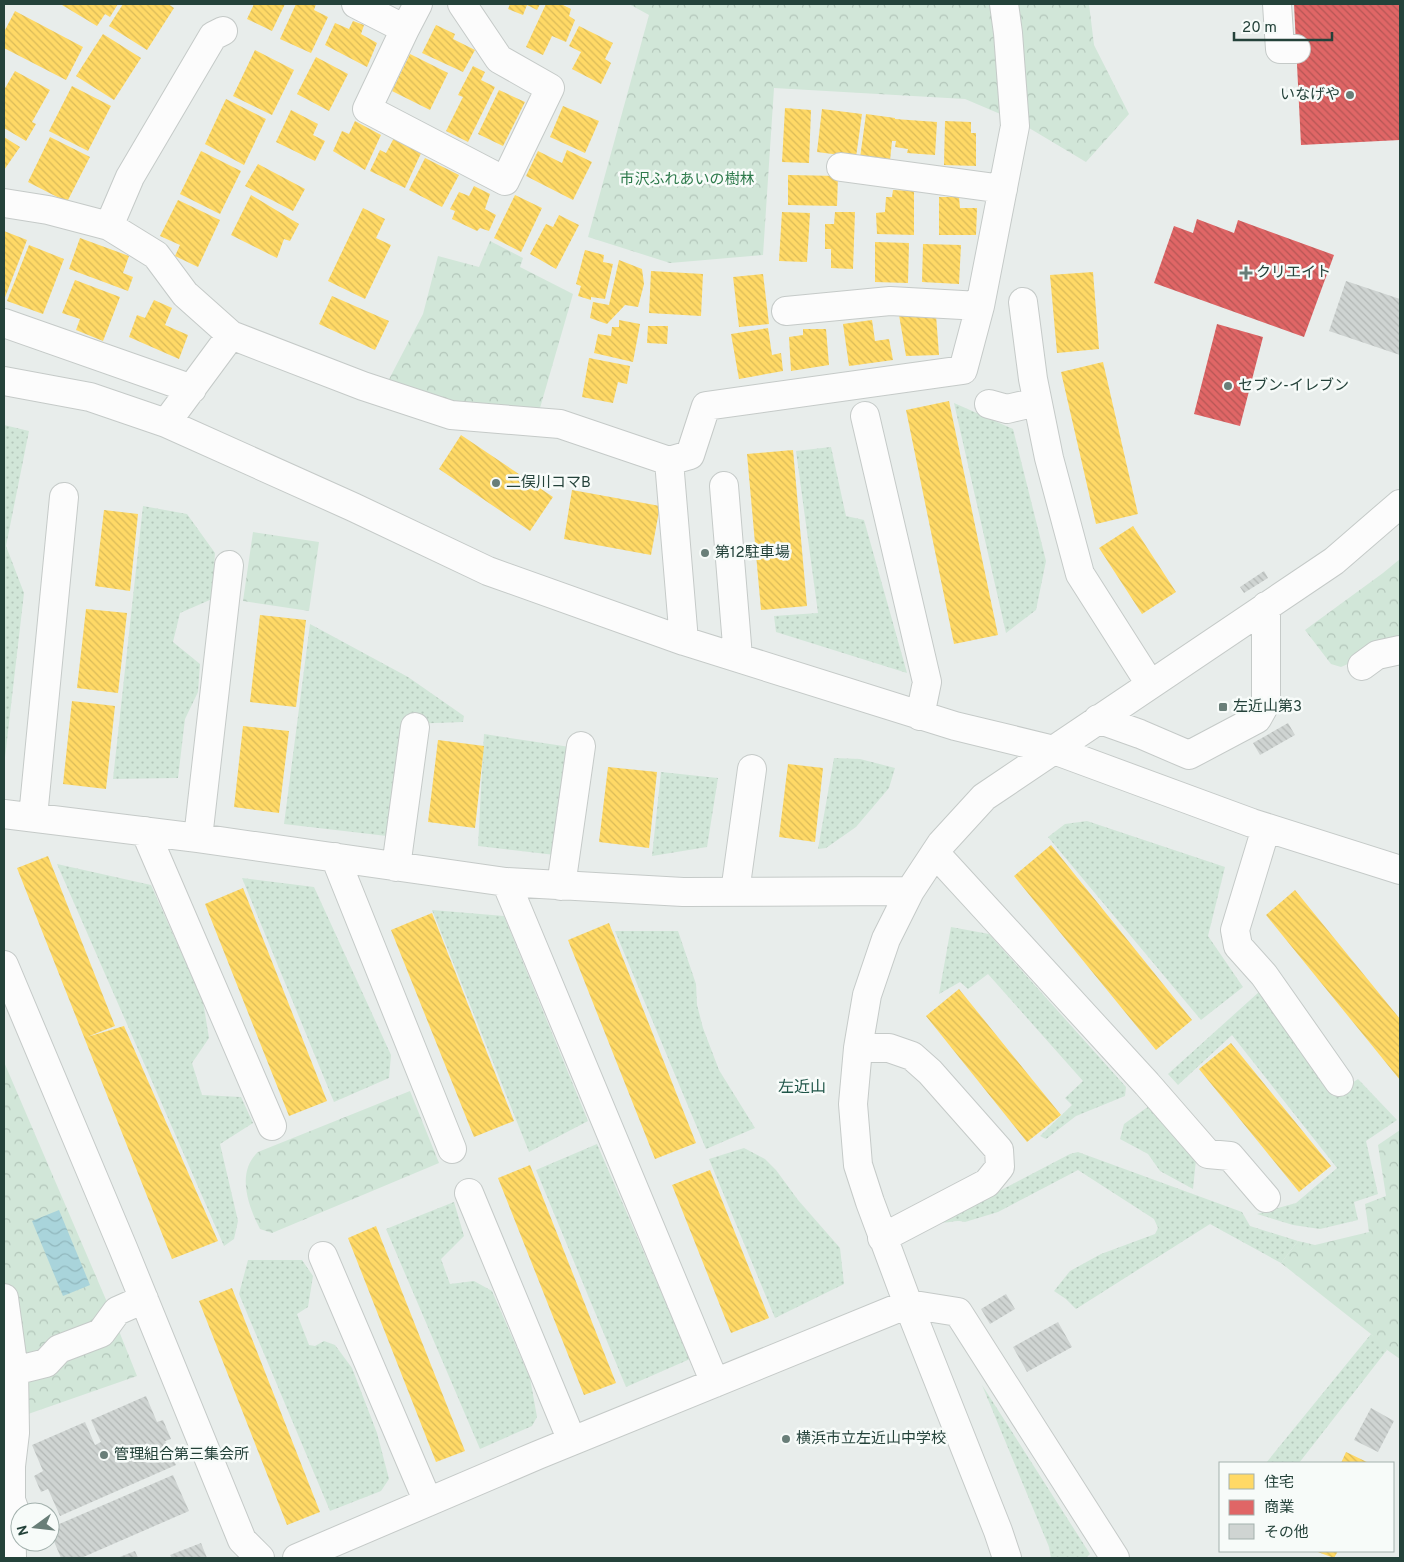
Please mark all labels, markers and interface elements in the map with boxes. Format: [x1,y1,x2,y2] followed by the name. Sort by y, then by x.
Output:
[1234,10,1332,42] scale bar
[1242,19,1277,38] text: 20 m
[1280,86,1340,105] place label: いなげや
[1344,89,1356,101] marker: いなげや
[619,170,755,190] park label: 市沢ふれあいの樹林
[1256,264,1331,283] place label: クリエイト
[1240,267,1252,279] marker: クリエイト
[1238,377,1349,396] place label: セブン-イレブン
[1222,380,1234,392] marker: セブン-イレブン
[506,474,591,493] place label: 二俣川コマB
[490,477,502,489] marker: 二俣川コマB
[715,544,790,563] place label: 第12駐車場
[699,547,711,559] marker: 第12駐車場
[1233,698,1302,717] place label: 左近山第3
[1217,701,1229,713] marker: 左近山第3
[778,1078,826,1098] district label: 左近山
[796,1430,946,1449] place label: 横浜市立左近山中学校
[780,1433,792,1445] marker: 横浜市立左近山中学校
[114,1446,249,1465] place label: 管理組合第三集会所
[98,1449,110,1461] marker: 管理組合第三集会所
[1219,1462,1394,1552] legend
[1264,1474,1294,1493] text: 住宅
[1264,1499,1294,1518] text: 商業
[10,1502,60,1552] north arrow
[14,1523,33,1537] text: N
[1264,1524,1309,1543] text: その他

